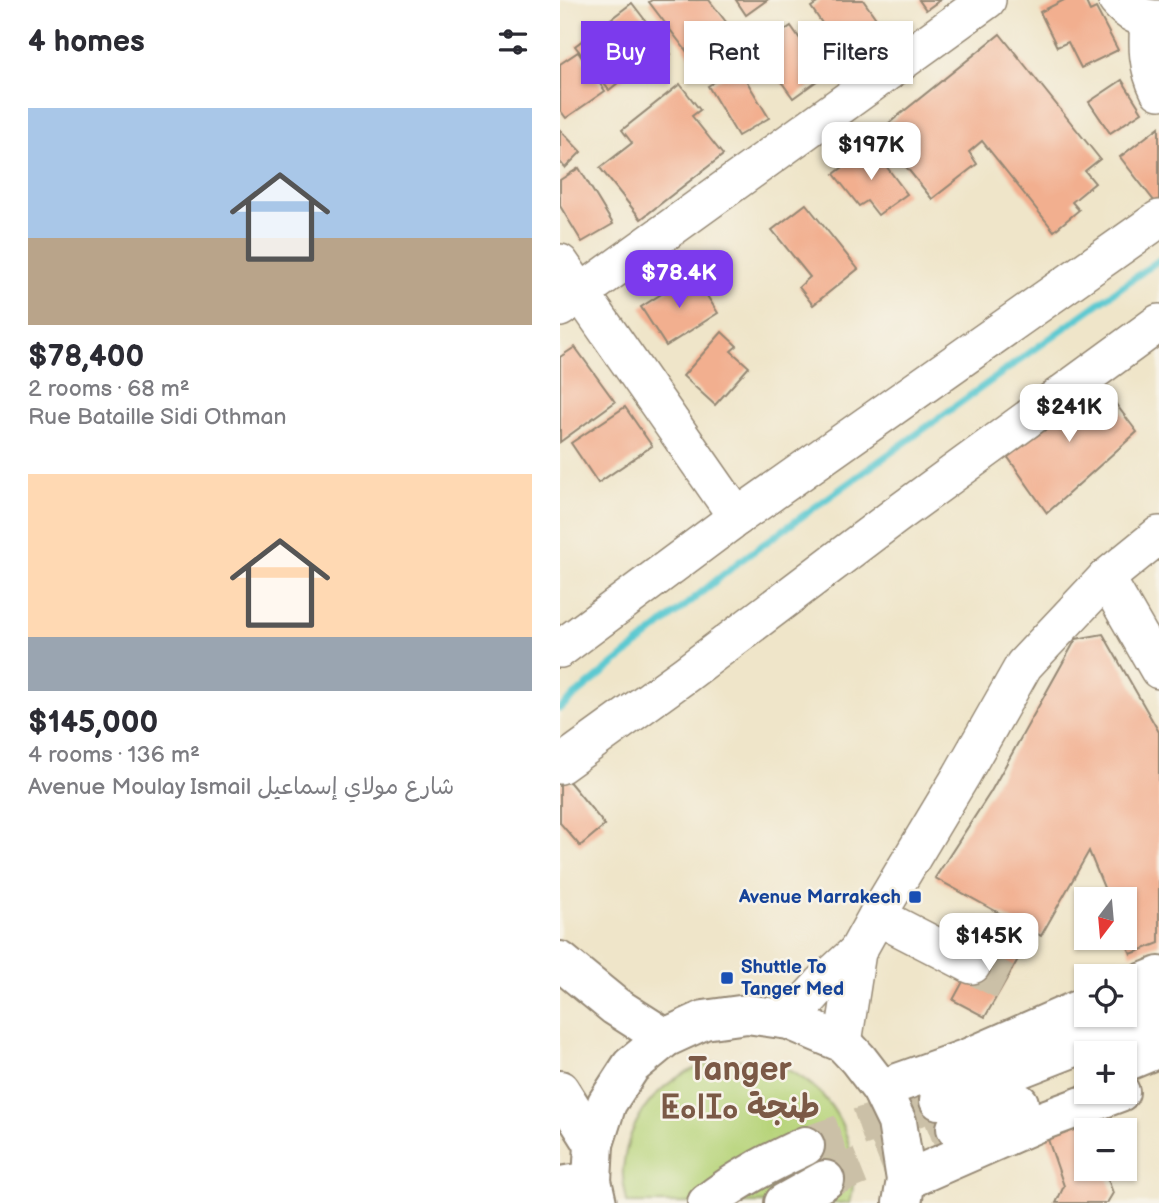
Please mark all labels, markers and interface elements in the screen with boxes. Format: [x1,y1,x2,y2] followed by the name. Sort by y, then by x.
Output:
[581,21,670,84] chip: Buy
[684,21,784,84] chip: Rent
[798,21,913,84] chip: Filters
[494,23,532,61] icon: filters
[28,24,145,60] text: 4 homes
[822,122,920,182] pin: $197K
[838,131,904,159] text: $197K
[217,154,343,280] icon: home
[622,250,736,310] pin: $78.4K
[641,259,717,287] text: $78.4K
[28,339,144,375] text: $78,400
[28,375,190,403] text: 2 rooms · 68 m²
[1020,384,1118,444] pin: $241K
[1036,393,1102,421] text: $241K
[28,403,286,431] text: Rue Bataille Sidi Othman
[217,520,343,646] icon: home
[28,705,158,741] text: $145,000
[28,741,200,769] text: 4 rooms · 136 m²
[28,773,454,801] text: Avenue Moulay Ismail شارع مولاي إسماعيل
[738,886,901,909] place label: Avenue Marrakech
[1074,887,1138,950] north arrow
[1074,887,1137,1181] map controls
[907,889,923,905] marker: Avenue Marrakech
[940,914,1038,973] pin: $145K
[955,922,1023,950] text: $145K
[741,956,844,1001] place label: Shuttle To Tanger Med
[1074,964,1137,1027] button: locate
[719,970,735,986] marker: Shuttle To Tanger Med
[1074,1041,1137,1104] button: +
[660,1050,820,1128] district label: Tanger ⵟⴰⵏⵊⴰ طنجة
[1074,1118,1137,1181] button: −

